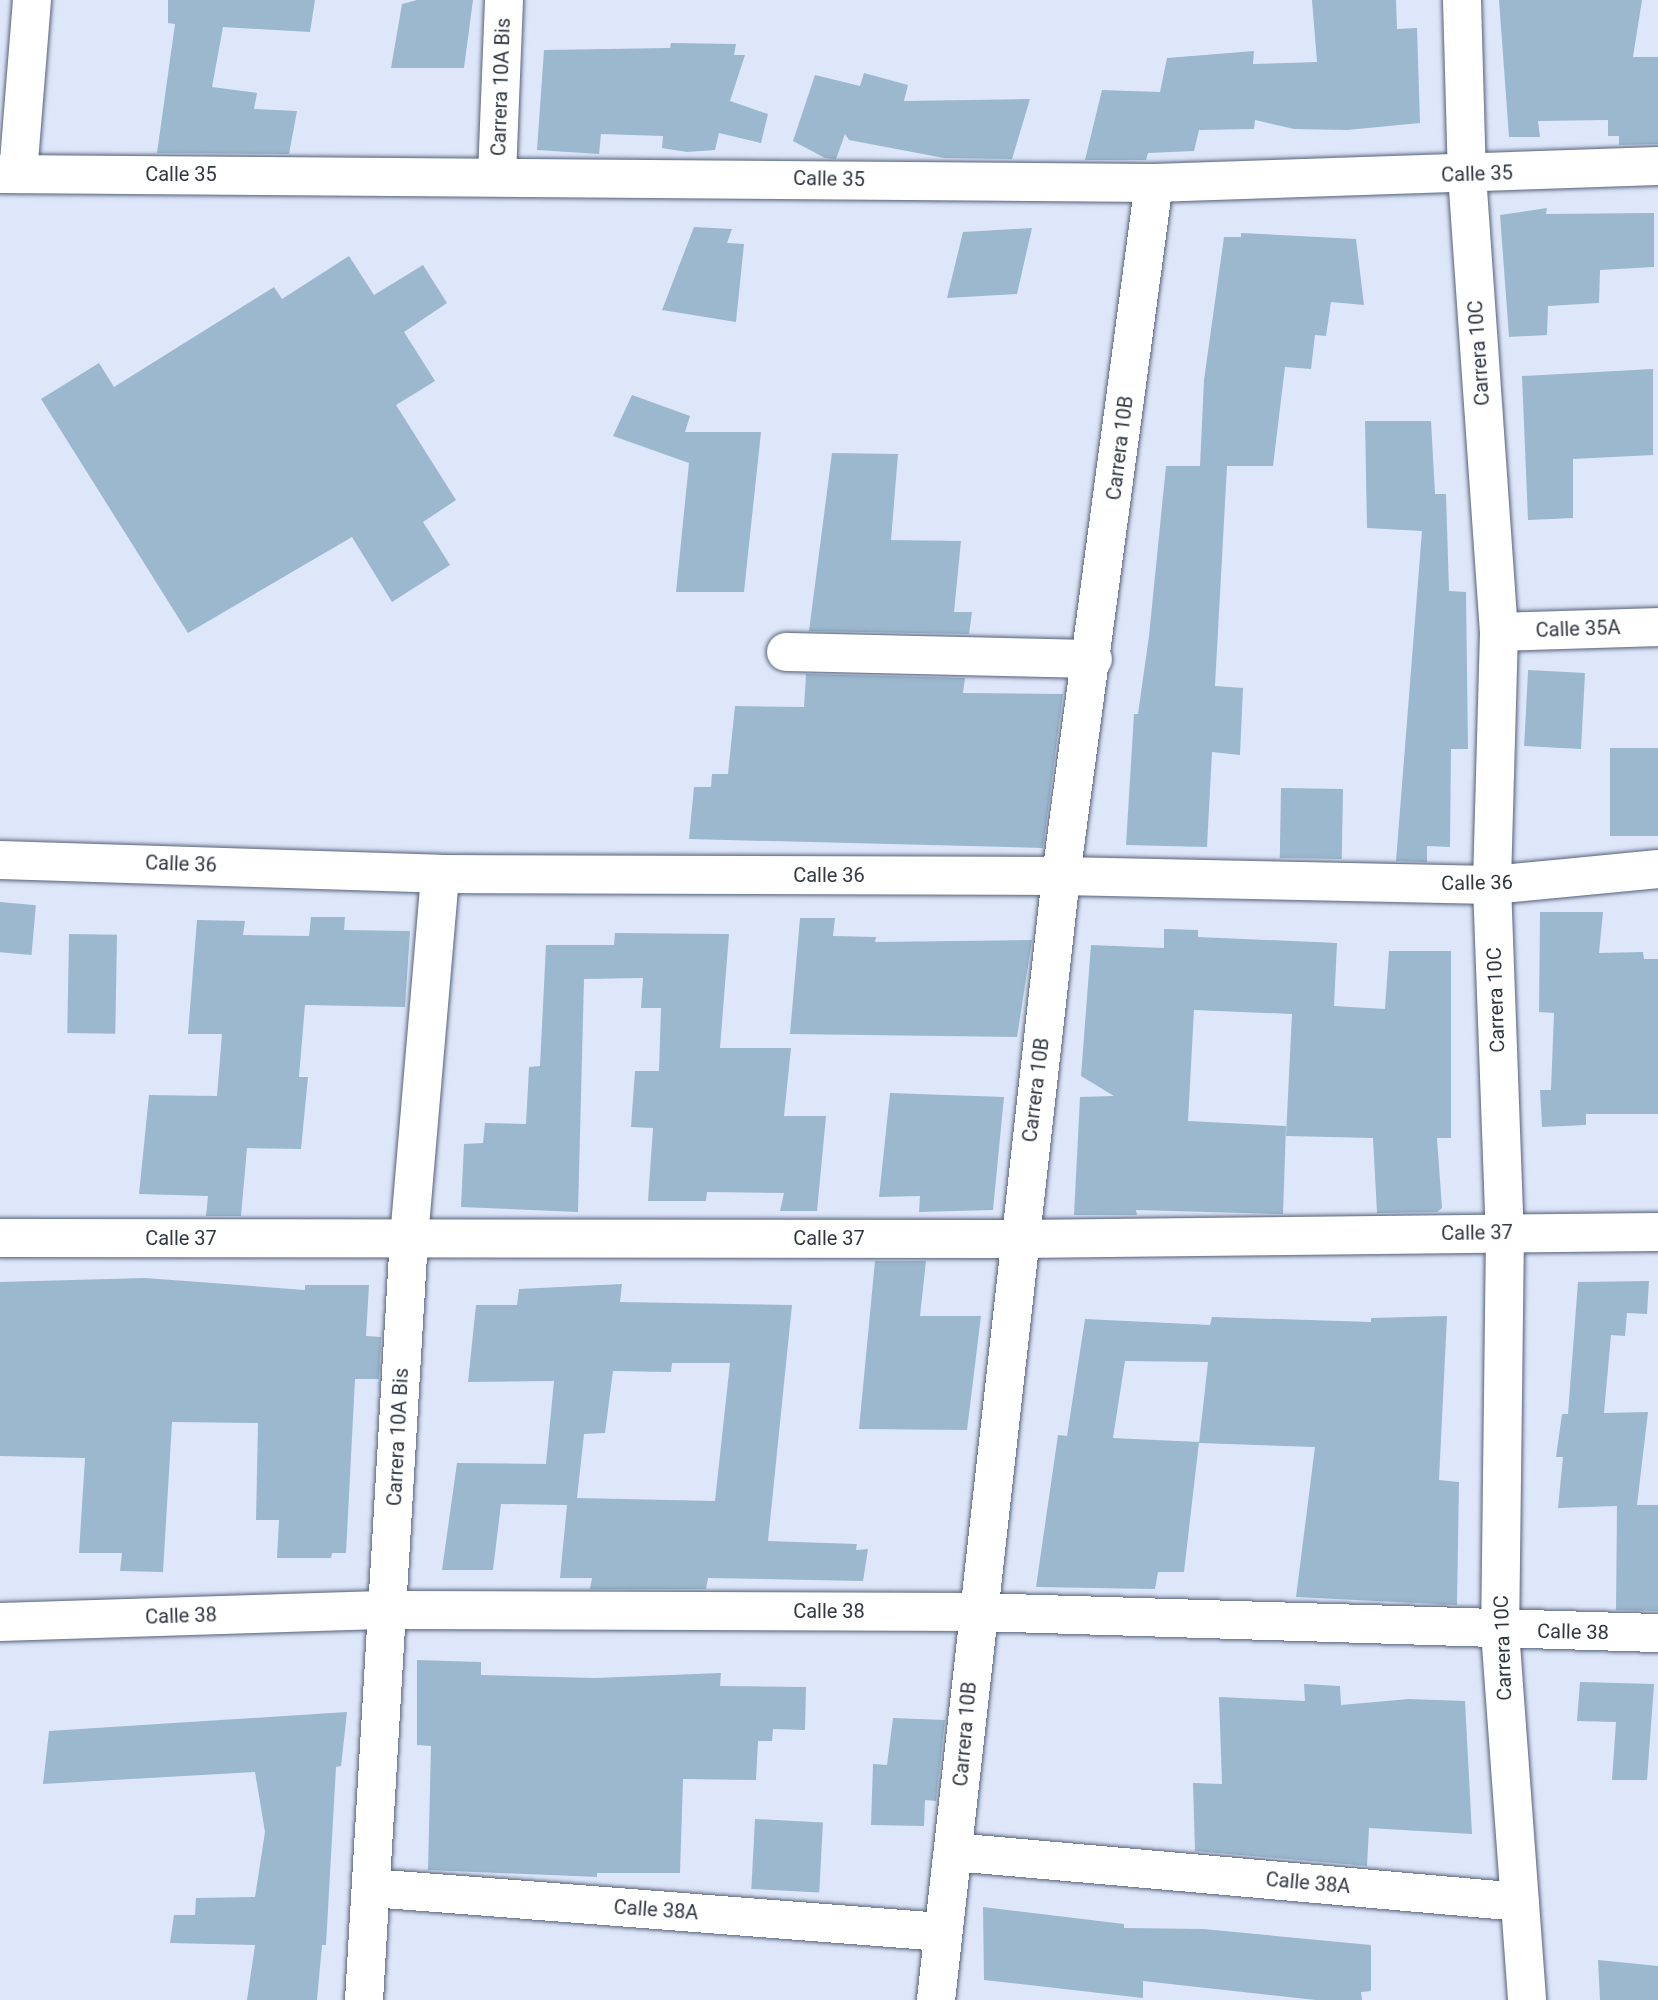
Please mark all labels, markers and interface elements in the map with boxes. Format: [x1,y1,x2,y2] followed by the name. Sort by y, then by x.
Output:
[487,18,515,156] street label: Carrera 10A Bis
[1441,161,1513,187] street label: Calle 35
[145,162,217,186] street label: Calle 35
[793,166,865,192] street label: Calle 35
[1463,299,1495,407] street label: Carrera 10C
[1102,394,1138,502] street label: Carrera 10B
[1535,616,1621,642] street label: Calle 35A
[145,851,217,877] street label: Calle 36
[793,863,865,887] street label: Calle 36
[1441,870,1513,896] street label: Calle 36
[1482,947,1510,1053] street label: Carrera 10C
[1018,1036,1054,1144] street label: Carrera 10B
[1441,1220,1513,1246] street label: Calle 37
[145,1226,217,1250] street label: Calle 37
[793,1226,865,1250] street label: Calle 37
[382,1367,414,1507] street label: Carrera 10A Bis
[1489,1595,1517,1701] street label: Carrera 10C
[793,1599,865,1623] street label: Calle 38
[145,1603,217,1629] street label: Calle 38
[1537,1619,1609,1645] street label: Calle 38
[948,1681,982,1787] street label: Carrera 10B
[1265,1867,1351,1899] street label: Calle 38A
[613,1895,699,1925] street label: Calle 38A

